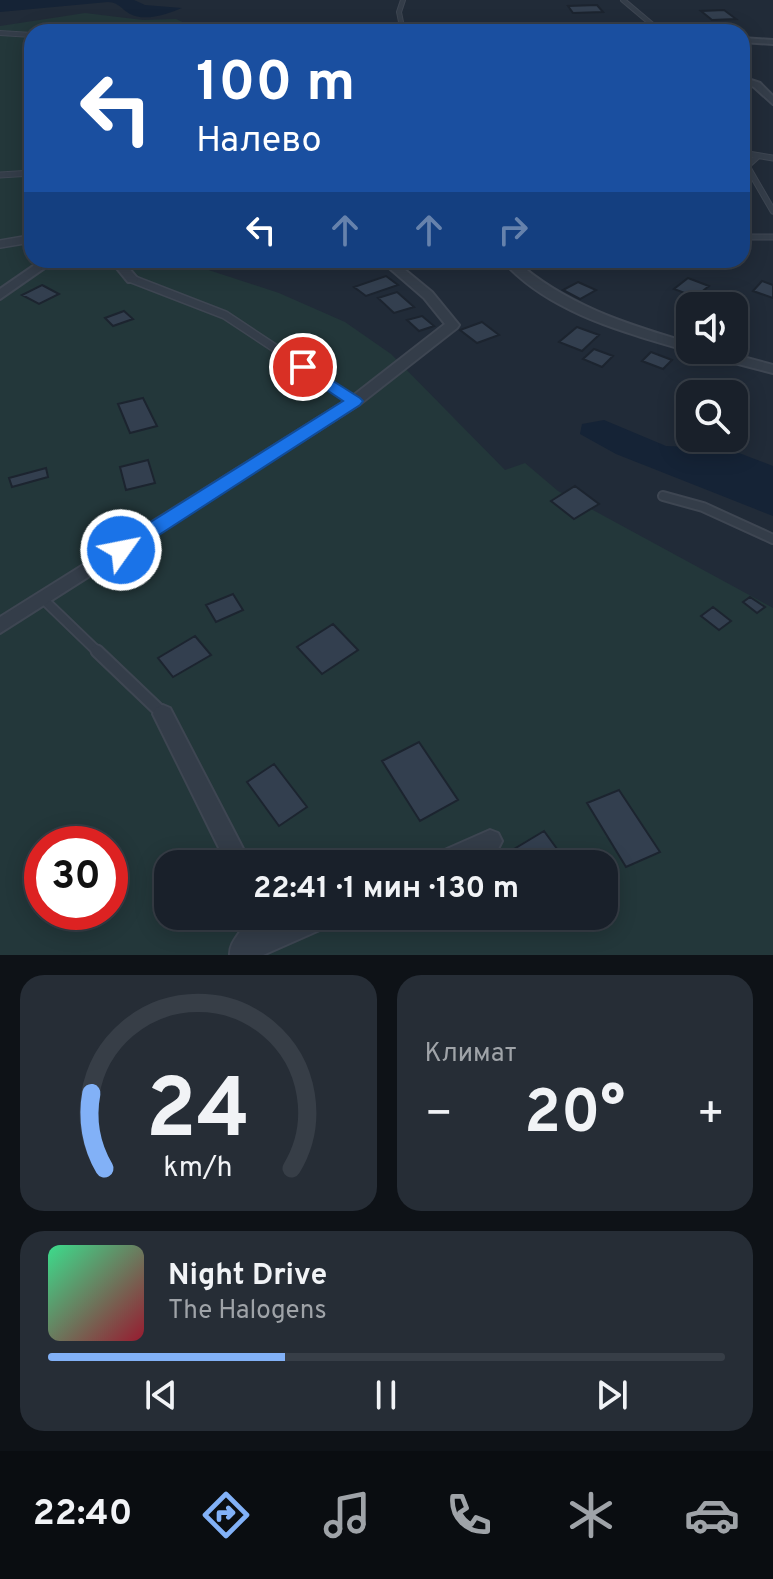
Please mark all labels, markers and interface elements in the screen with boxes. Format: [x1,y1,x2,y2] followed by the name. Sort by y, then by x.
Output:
[196,50,355,120] text: 100 m
[64,56,168,160] icon: left
[196,119,322,165] text: Налево
[239,208,283,252] icon: left
[323,208,367,252] icon: ahead
[407,208,451,252] icon: ahead
[491,208,535,252] icon: right
[676,292,748,452] map controls
[676,292,748,364] button: sound
[269,333,337,401] pin
[281,345,325,389] icon: arrive
[676,380,748,452] button: search
[79,508,163,592] position arrow
[24,826,128,930] speed limit sign: 30
[253,871,519,908] text: 22:41 · 1 мин · 130 m
[425,1038,516,1071] text: Климат
[146,1062,250,1167] text: 24
[524,1078,625,1154] text: 20°
[425,1088,453,1144] text: −
[697,1088,725,1144] text: +
[164,1151,233,1187] text: km/h
[168,1258,327,1295] text: Night Drive
[168,1295,327,1328] text: The Halogens
[139,1373,183,1417] icon: previous
[364,1373,408,1417] icon: pause
[590,1373,634,1417] icon: next
[198,1487,254,1543] icon: directions
[319,1487,375,1543] icon: music
[441,1487,497,1543] icon: phone
[563,1487,619,1543] icon: climate
[684,1487,740,1543] icon: car
[33,1492,132,1538] text: 22:40

